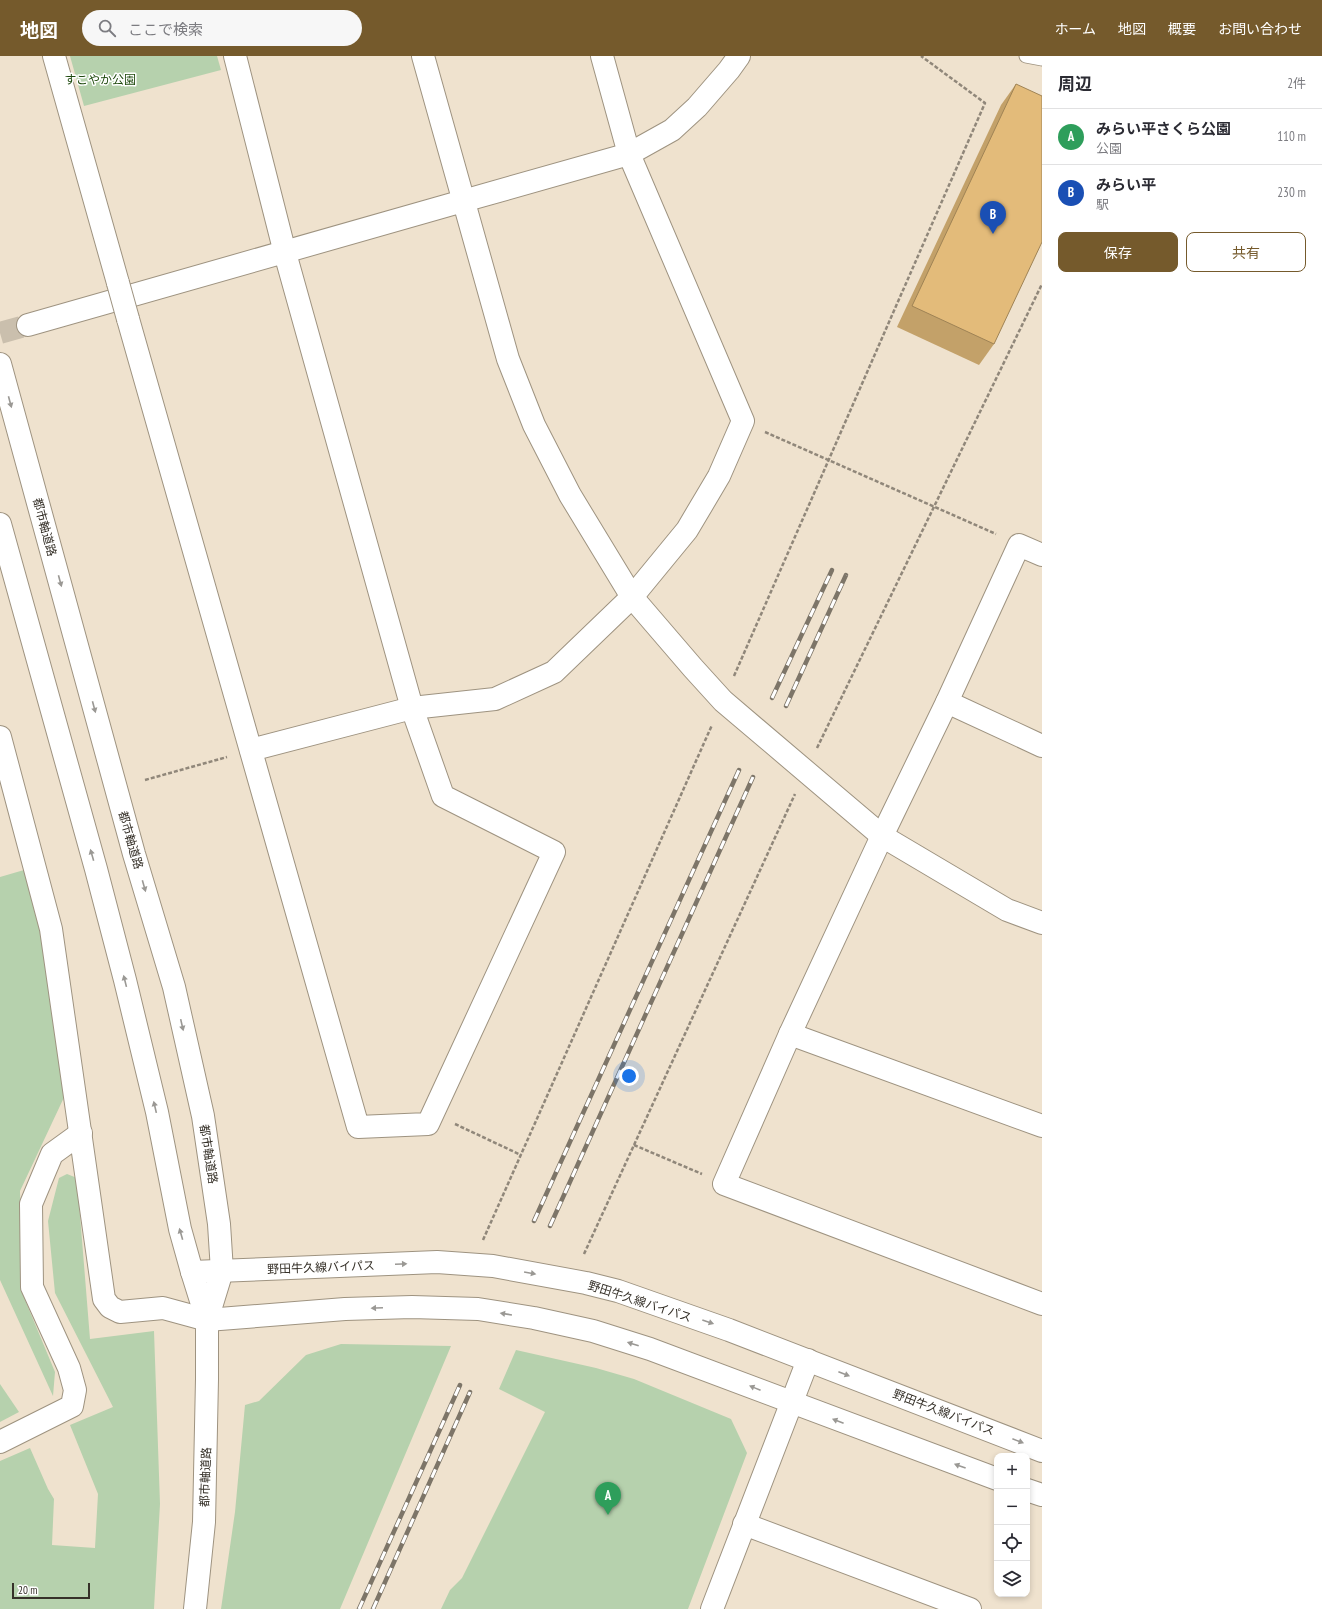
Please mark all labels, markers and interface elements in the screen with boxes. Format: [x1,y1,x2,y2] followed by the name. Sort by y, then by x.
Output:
[82,10,362,46] search box
[96,17,118,39] icon: search
[20,18,58,42] text: 地図
[128,20,203,39] text: ここで検索
[1054,20,1096,38] text: ホーム
[1118,20,1146,38] text: 地図
[1168,20,1196,38] text: 概要
[1218,20,1302,38] text: お問い合わせ
[64,72,136,87] park label: すこやか公園
[1058,73,1092,95] text: 周辺
[1287,75,1306,92] text: 2件
[1096,119,1231,138] text: みらい平さくら公園
[1068,128,1074,145] text: A
[1277,128,1306,145] text: 110 m
[1096,140,1122,157] text: 公園
[1096,175,1156,194] text: みらい平
[1068,184,1074,201] text: B
[1277,184,1306,201] text: 230 m
[1096,196,1109,213] text: 駅
[980,201,1006,234] pin: B
[1058,232,1178,272] button: 保存
[1186,232,1306,272] button: 共有
[7,396,13,408] one-way arrow
[30,496,60,558] street label: 都市軸道路
[57,575,63,587] one-way arrow
[91,701,97,713] one-way arrow
[116,809,146,871] street label: 都市軸道路
[89,849,95,861] one-way arrow
[141,880,147,892] one-way arrow
[122,975,128,987] one-way arrow
[180,1019,186,1032] one-way arrow
[619,1066,639,1086] your location
[152,1101,158,1113] one-way arrow
[197,1123,221,1185] street label: 都市軸道路
[178,1228,184,1241] one-way arrow
[267,1258,375,1276] street label: 野田牛久線バイパス
[395,1260,407,1267] one-way arrow
[524,1270,537,1276] one-way arrow
[586,1277,694,1325] street label: 野田牛久線バイパス
[370,1305,383,1311] one-way arrow
[500,1311,513,1317] one-way arrow
[702,1319,714,1325] one-way arrow
[626,1341,638,1347] one-way arrow
[839,1371,851,1377] one-way arrow
[749,1385,760,1391] one-way arrow
[891,1386,997,1438] street label: 野田牛久線バイパス
[832,1417,844,1423] one-way arrow
[1012,1438,1023,1444] one-way arrow
[196,1447,214,1507] street label: 都市軸道路
[994,1453,1030,1597] map controls
[994,1453,1030,1489] button: +
[954,1462,966,1468] one-way arrow
[595,1482,621,1515] pin: A
[994,1489,1030,1525] button: −
[994,1525,1030,1561] button: locate
[994,1561,1030,1597] button: layers
[12,1581,90,1600] scale bar
[18,1583,37,1597] text: 20 m

